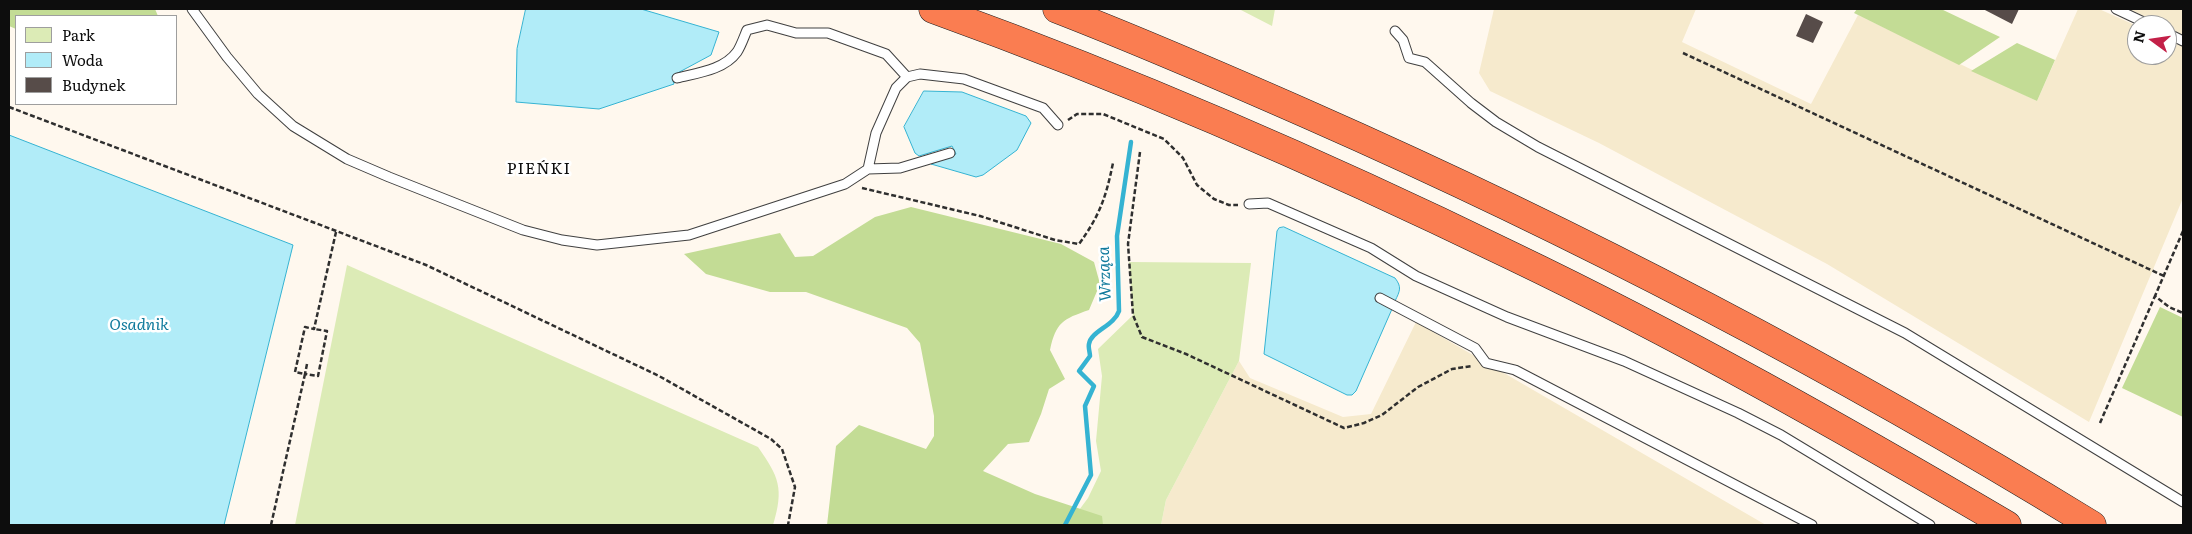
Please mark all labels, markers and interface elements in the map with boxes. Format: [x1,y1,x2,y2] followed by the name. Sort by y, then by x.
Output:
[15,15,178,105] legend
[2127,15,2177,65] north arrow
[62,23,95,46] text: Park
[2127,28,2150,45] text: N
[62,48,103,71] text: Woda
[62,73,125,96] text: Budynek
[506,159,572,179] district label: PIEŃKI
[1094,246,1116,302] water label: Wrząca
[109,315,169,335] water label: Osadnik

